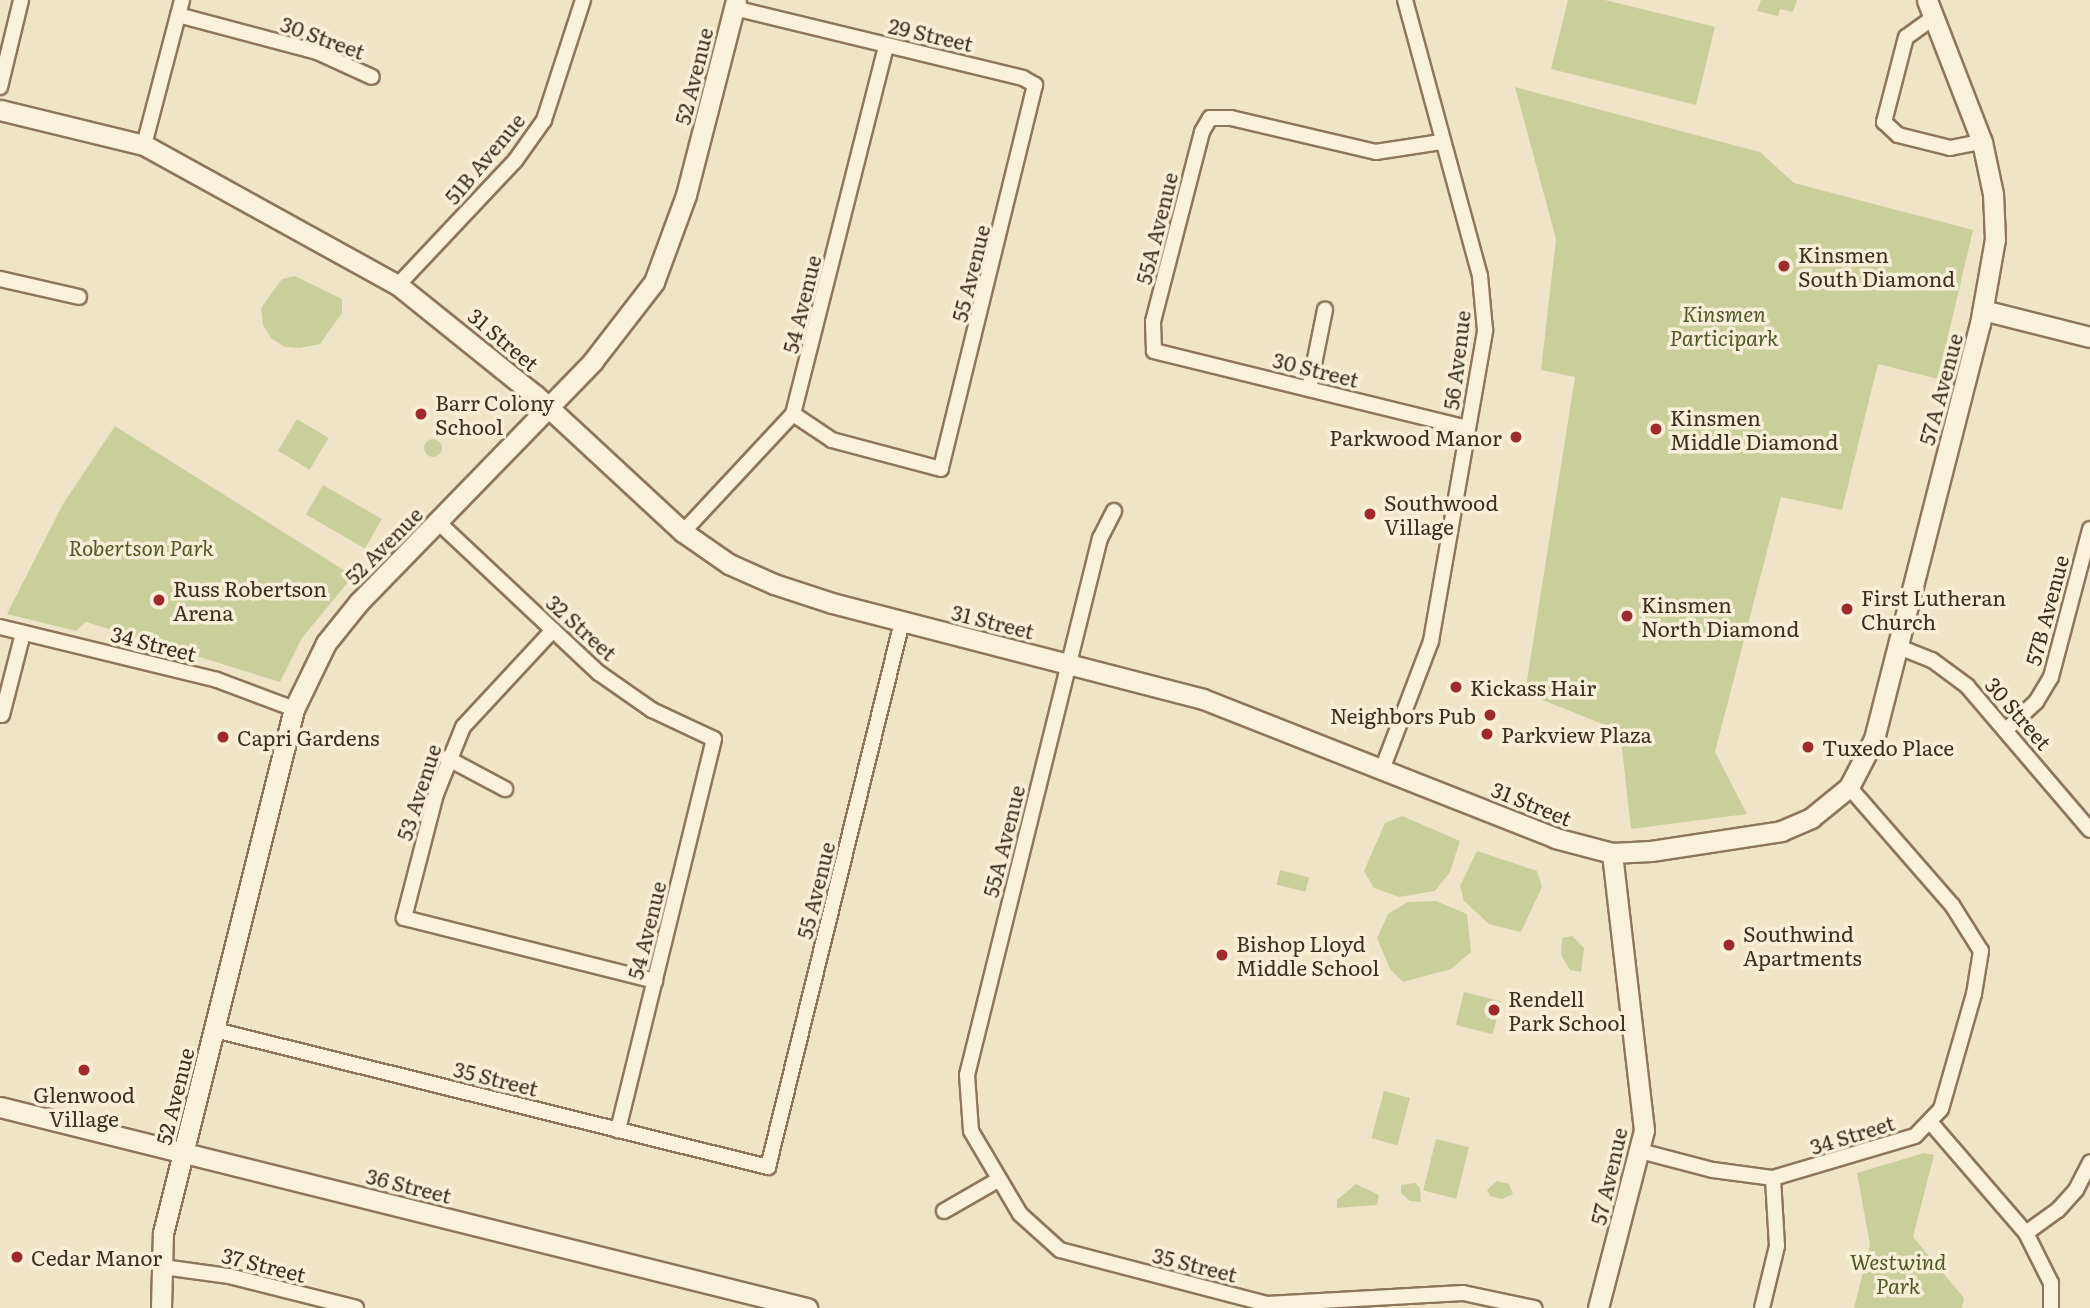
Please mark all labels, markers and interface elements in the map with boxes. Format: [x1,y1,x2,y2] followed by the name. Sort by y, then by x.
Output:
[277,10,369,64] street label: 30 Street
[886,12,976,56] street label: 29 Street
[669,25,717,127] street label: 52 Avenue
[439,107,529,209] street label: 51B Avenue
[1130,169,1182,287] street label: 55A Avenue
[946,222,994,324] street label: 55 Avenue
[1798,241,1955,291] place label: Kinsmen South Diamond
[777,252,825,356] street label: 54 Avenue
[1776,258,1792,274] marker: Kinsmen South Diamond
[1670,300,1778,350] park label: Kinsmen Participark
[464,302,544,376] street label: 31 Street
[1437,309,1475,411] street label: 56 Avenue
[1913,330,1967,448] street label: 57A Avenue
[1270,346,1362,392] street label: 30 Street
[435,389,554,439] place label: Barr Colony School
[1670,404,1838,454] place label: Kinsmen Middle Diamond
[413,406,429,422] marker: Barr Colony School
[1648,421,1664,437] marker: Kinsmen Middle Diamond
[1329,424,1502,450] place label: Parkwood Manor
[1508,429,1524,445] marker: Parkwood Manor
[1384,489,1498,539] place label: Southwood Village
[339,501,427,589] street label: 52 Avenue
[1362,506,1378,522] marker: Southwood Village
[68,534,214,560] park label: Robertson Park
[2019,552,2073,668] street label: 57B Avenue
[173,575,327,625] place label: Russ Robertson Arena
[1861,584,2006,634] place label: First Lutheran Church
[542,589,622,665] street label: 32 Street
[1641,591,1799,641] place label: Kinsmen North Diamond
[151,592,167,608] marker: Russ Robertson Arena
[949,599,1037,643] street label: 31 Street
[1839,601,1855,617] marker: First Lutheran Church
[1619,608,1635,624] marker: Kinsmen North Diamond
[109,620,199,666] street label: 34 Street
[1981,672,2057,754] street label: 30 Street
[1470,674,1596,700] place label: Kickass Hair
[1448,679,1464,695] marker: Kickass Hair
[1330,702,1476,728] place label: Neighbors Pub
[1482,707,1498,723] marker: Neighbors Pub
[1501,721,1652,747] place label: Parkview Plaza
[237,724,380,750] place label: Capri Gardens
[1479,726,1495,742] marker: Parkview Plaza
[215,729,231,745] marker: Capri Gardens
[1822,734,1954,760] place label: Tuxedo Place
[1800,739,1816,755] marker: Tuxedo Place
[391,741,445,843] street label: 53 Avenue
[1488,776,1576,830] street label: 31 Street
[977,782,1029,900] street label: 55A Avenue
[791,839,839,941] street label: 55 Avenue
[622,878,670,982] street label: 54 Avenue
[1743,920,1862,970] place label: Southwind Apartments
[1236,930,1379,980] place label: Bishop Lloyd Middle School
[1721,937,1737,953] marker: Southwind Apartments
[1214,947,1230,963] marker: Bishop Lloyd Middle School
[1508,985,1626,1035] place label: Rendell Park School
[1486,1002,1502,1018] marker: Rendell Park School
[150,1045,198,1147] street label: 52 Avenue
[451,1055,541,1101] street label: 35 Street
[76,1062,92,1078] marker: Glenwood Village
[33,1081,135,1131] place label: Glenwood Village
[1807,1109,1897,1159] street label: 34 Street
[1585,1125,1631,1227] street label: 57 Avenue
[364,1162,454,1208] street label: 36 Street
[219,1241,309,1287] street label: 37 Street
[1150,1241,1240,1287] street label: 35 Street
[31,1244,162,1270] place label: Cedar Manor
[1850,1248,1946,1298] park label: Westwind Park
[9,1249,25,1265] marker: Cedar Manor

